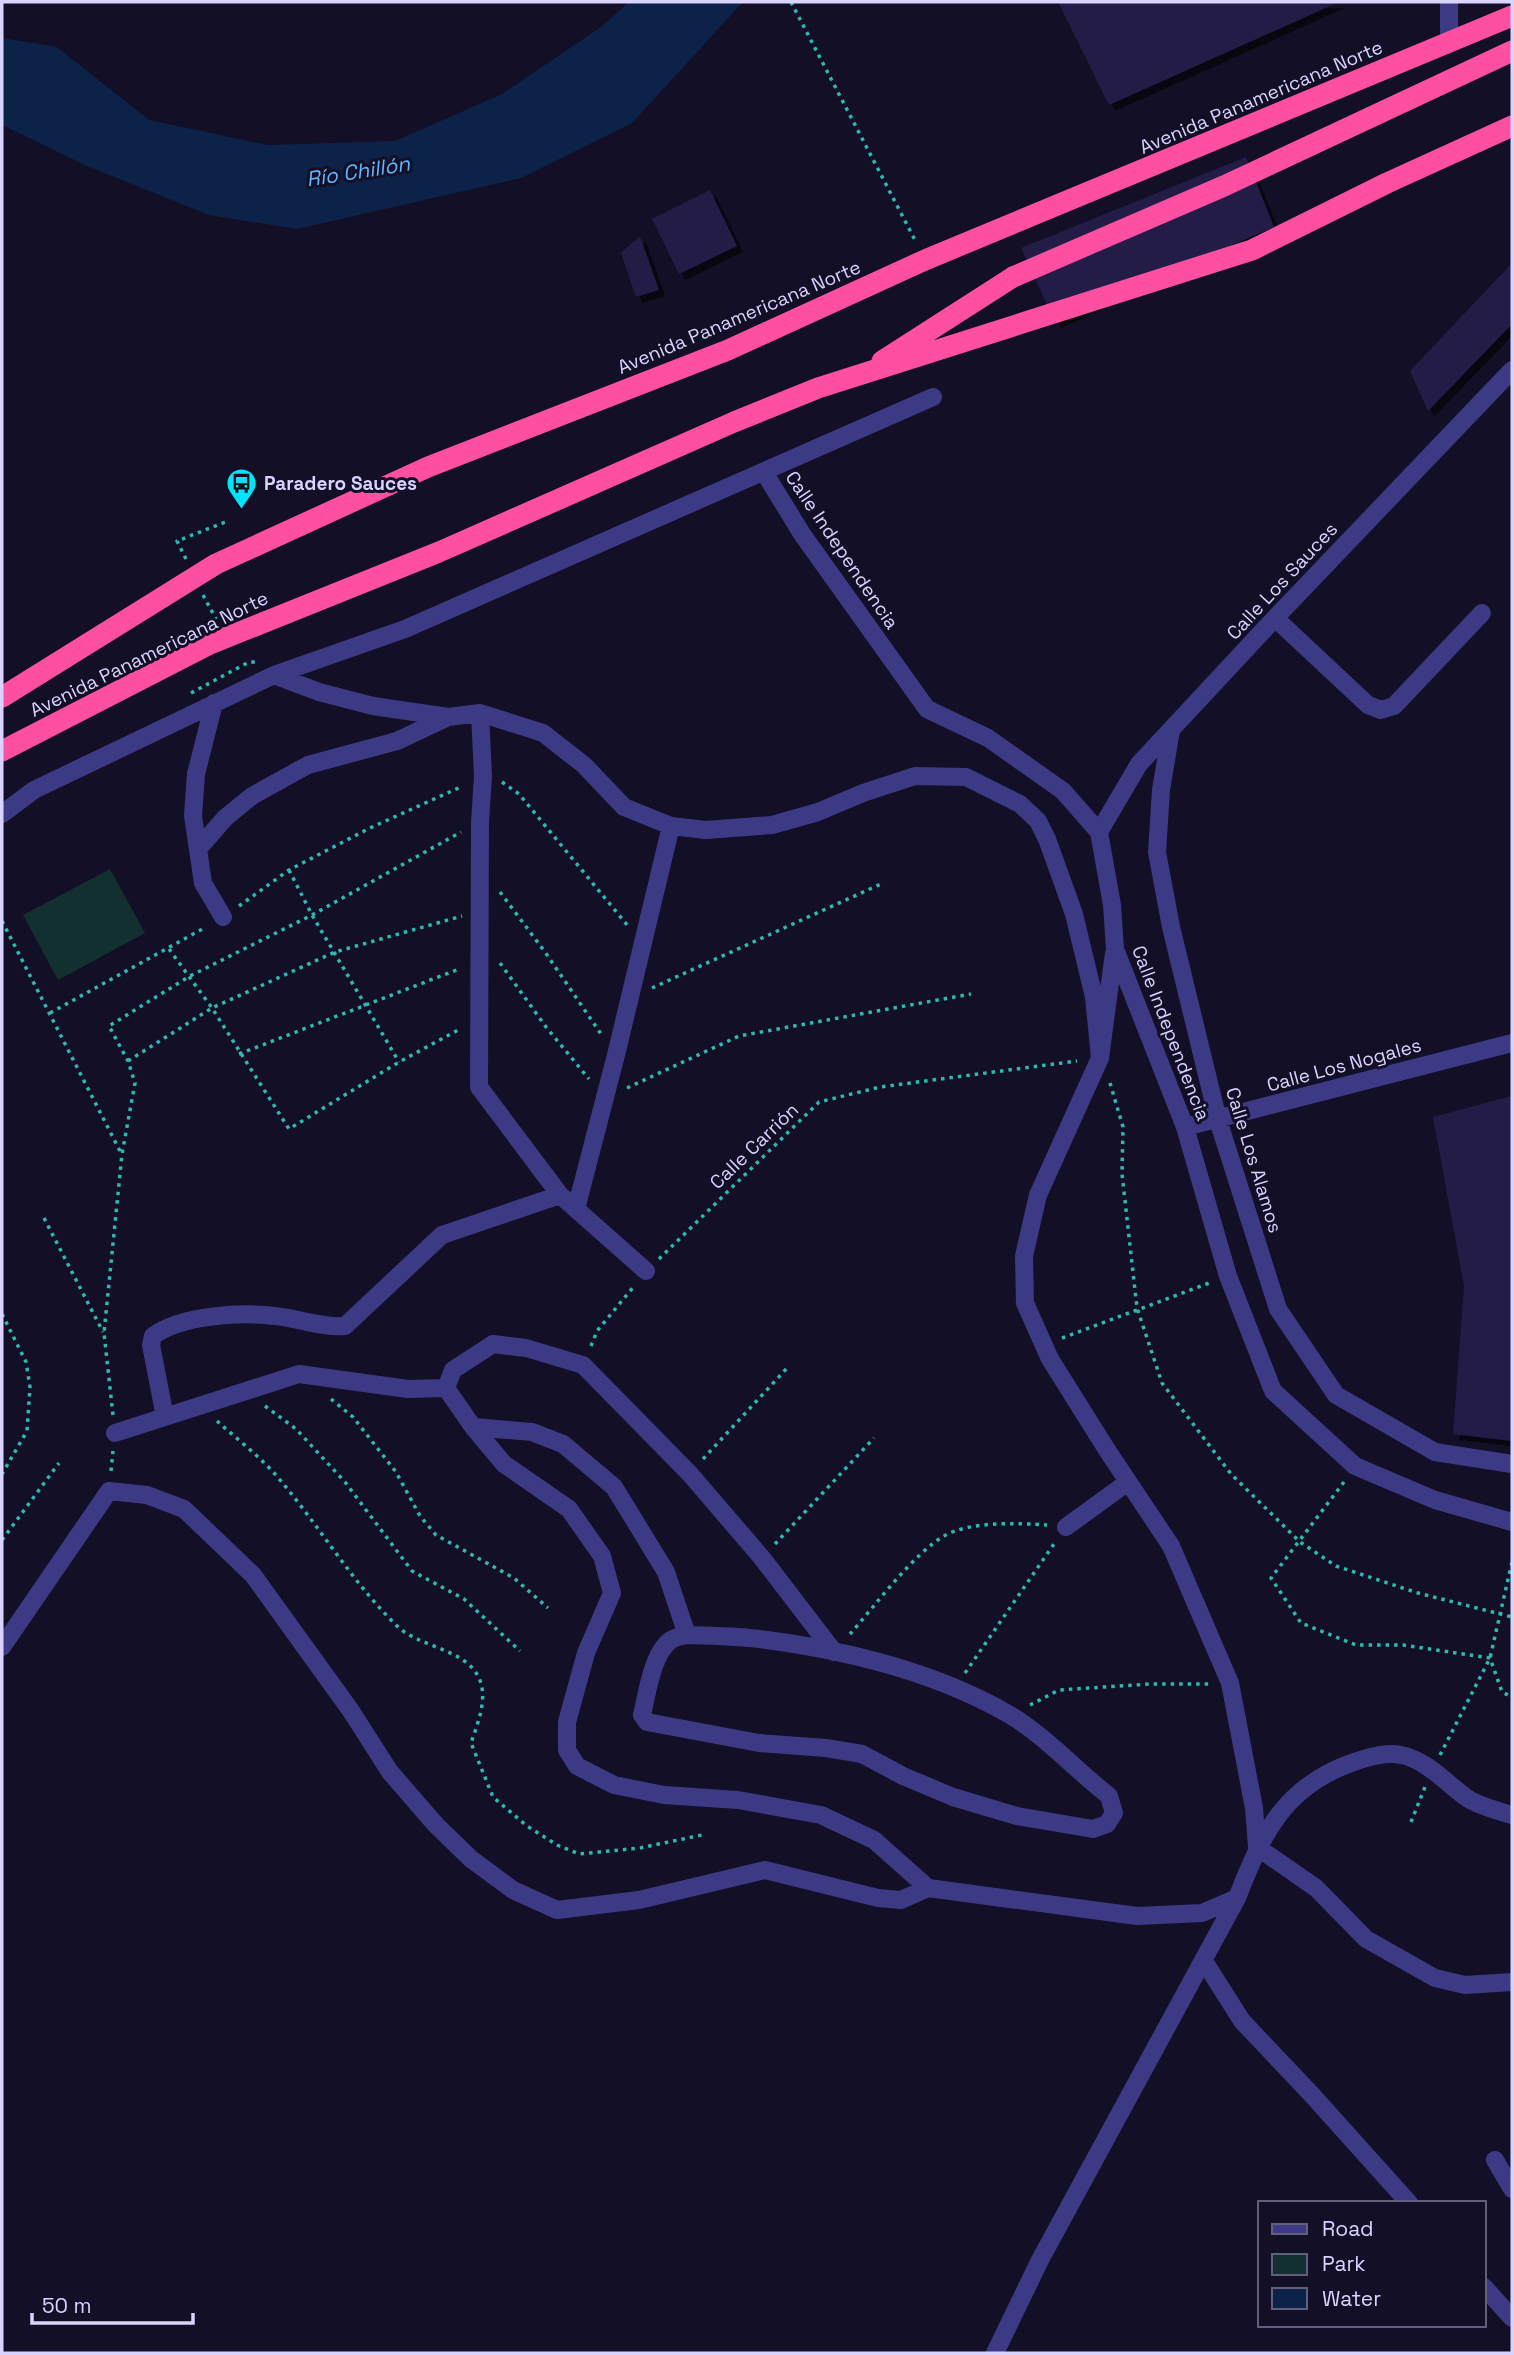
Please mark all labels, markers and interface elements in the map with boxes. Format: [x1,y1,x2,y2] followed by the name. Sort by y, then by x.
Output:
[1135,34,1387,160] street label: Avenida Panamericana Norte
[304,149,413,193] water label: Río Chillón
[613,254,865,380] street label: Avenida Panamericana Norte
[224,466,258,510] bus stop icon: Paradero Sauces
[780,466,904,634] street label: Calle Independencia
[264,471,417,496] place label: Paradero Sauces
[1221,517,1343,645] street label: Calle Los Sauces
[26,585,272,723] street label: Avenida Panamericana Norte
[1126,942,1216,1124] street label: Calle Independencia
[1264,1032,1424,1098] street label: Calle Los Nogales
[1220,1084,1288,1236] street label: Calle Los Alamos
[704,1097,804,1195] street label: Calle Carrión
[1258,2201,1486,2327] legend
[1322,2215,1374,2242] text: Road
[1322,2250,1366,2277] text: Park
[32,2282,192,2326] scale bar
[1322,2285,1381,2312] text: Water
[42,2292,92,2319] text: 50 m

